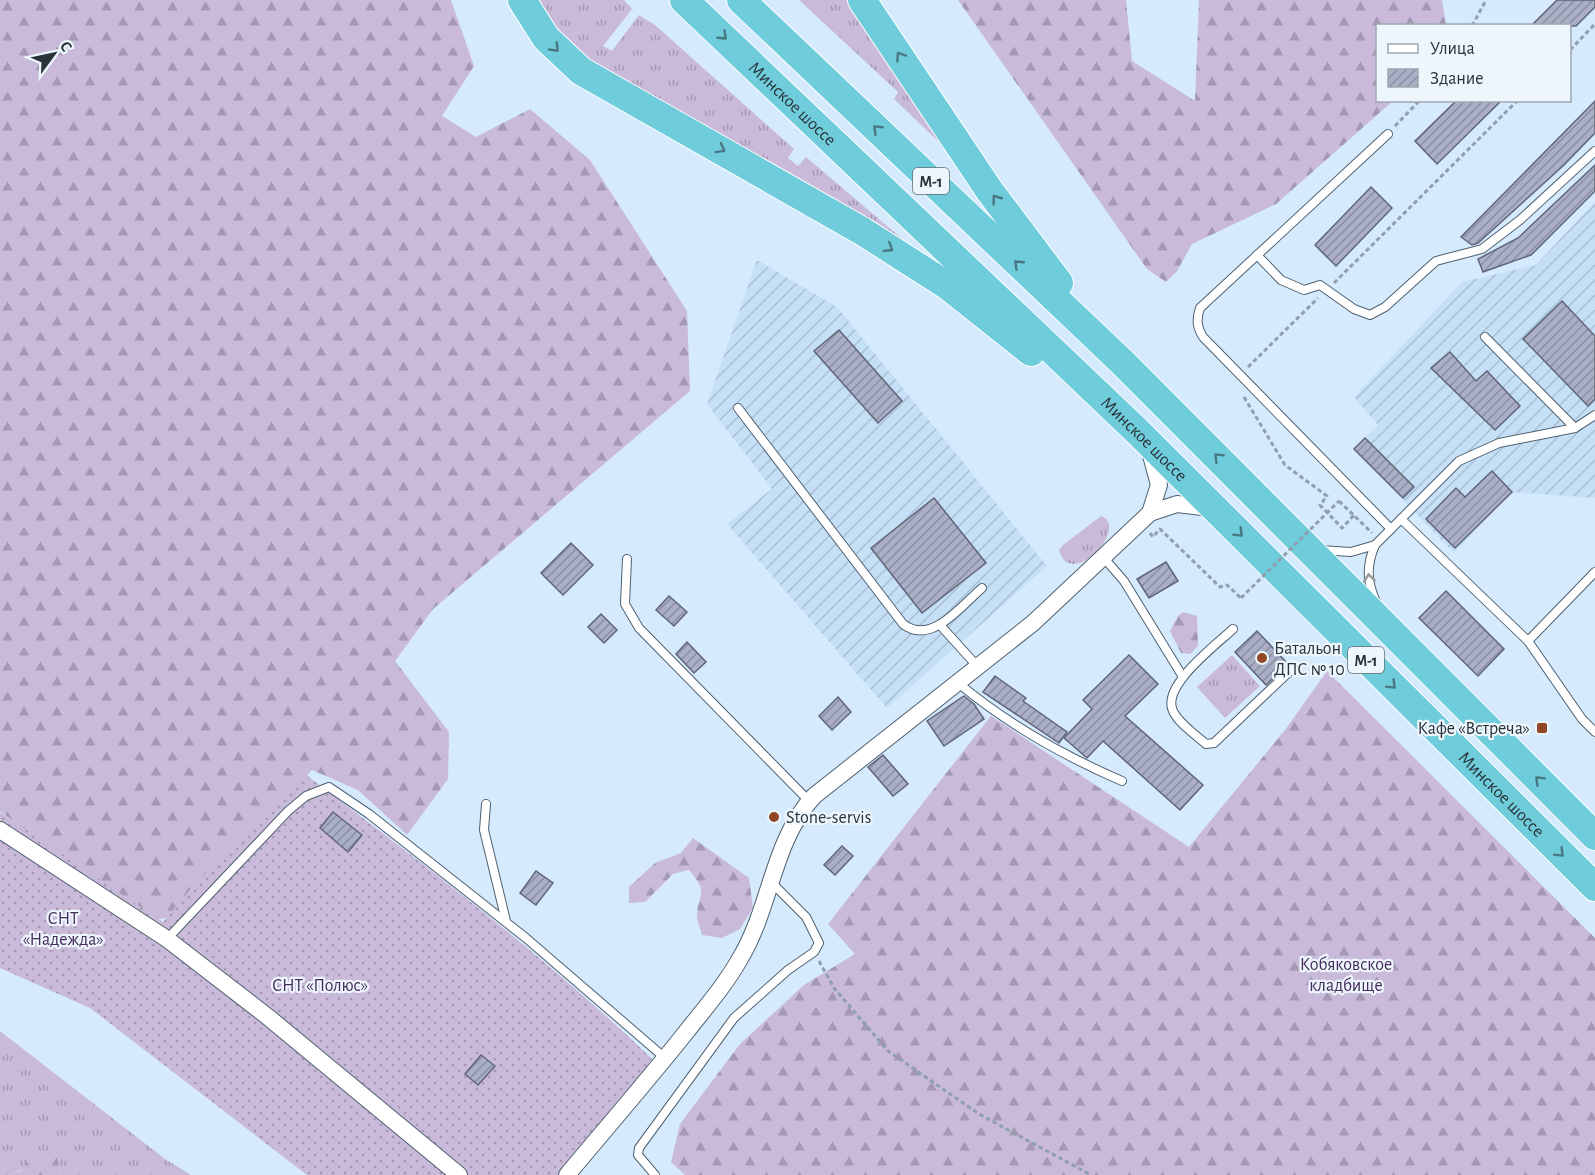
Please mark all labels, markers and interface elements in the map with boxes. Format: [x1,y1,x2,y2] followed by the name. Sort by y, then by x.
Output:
[24,24,84,84] north arrow
[1376,24,1571,102] legend
[715,29,726,40] one-way arrow
[57,38,75,55] text: С
[1430,40,1475,58] text: Улица
[548,41,559,51] one-way arrow
[895,52,907,62] one-way arrow
[745,59,839,150] street label: Минское шоссе
[1430,70,1484,88] text: Здание
[873,126,884,137] one-way arrow
[714,142,725,153] one-way arrow
[913,168,949,194] road number: М-1
[992,195,1003,206] one-way arrow
[883,240,893,252] one-way arrow
[1015,260,1026,271] one-way arrow
[1097,394,1190,486] street label: Минское шоссе
[1214,454,1225,465] one-way arrow
[1232,526,1243,536] one-way arrow
[1363,574,1376,583] one-way arrow
[1274,640,1345,679] place label: Батальон ДПС № 10
[1348,647,1384,673] road number: М-1
[1255,651,1269,665] marker: Батальон ДПС № 10
[1384,678,1395,689] one-way arrow
[1417,720,1530,738] place label: Кафе «Встреча»
[1535,721,1549,735] marker: Кафе «Встреча»
[1455,749,1547,841] street label: Минское шоссе
[1535,777,1546,787] one-way arrow
[786,809,871,827] place label: Stone-servis
[767,810,781,824] marker: Stone-servis
[1553,846,1564,856] one-way arrow
[22,910,104,949] park label: СНТ «Надежда»
[1300,955,1392,995] park label: Кобяковское кладбище
[272,977,368,995] park label: СНТ «Полюс»

